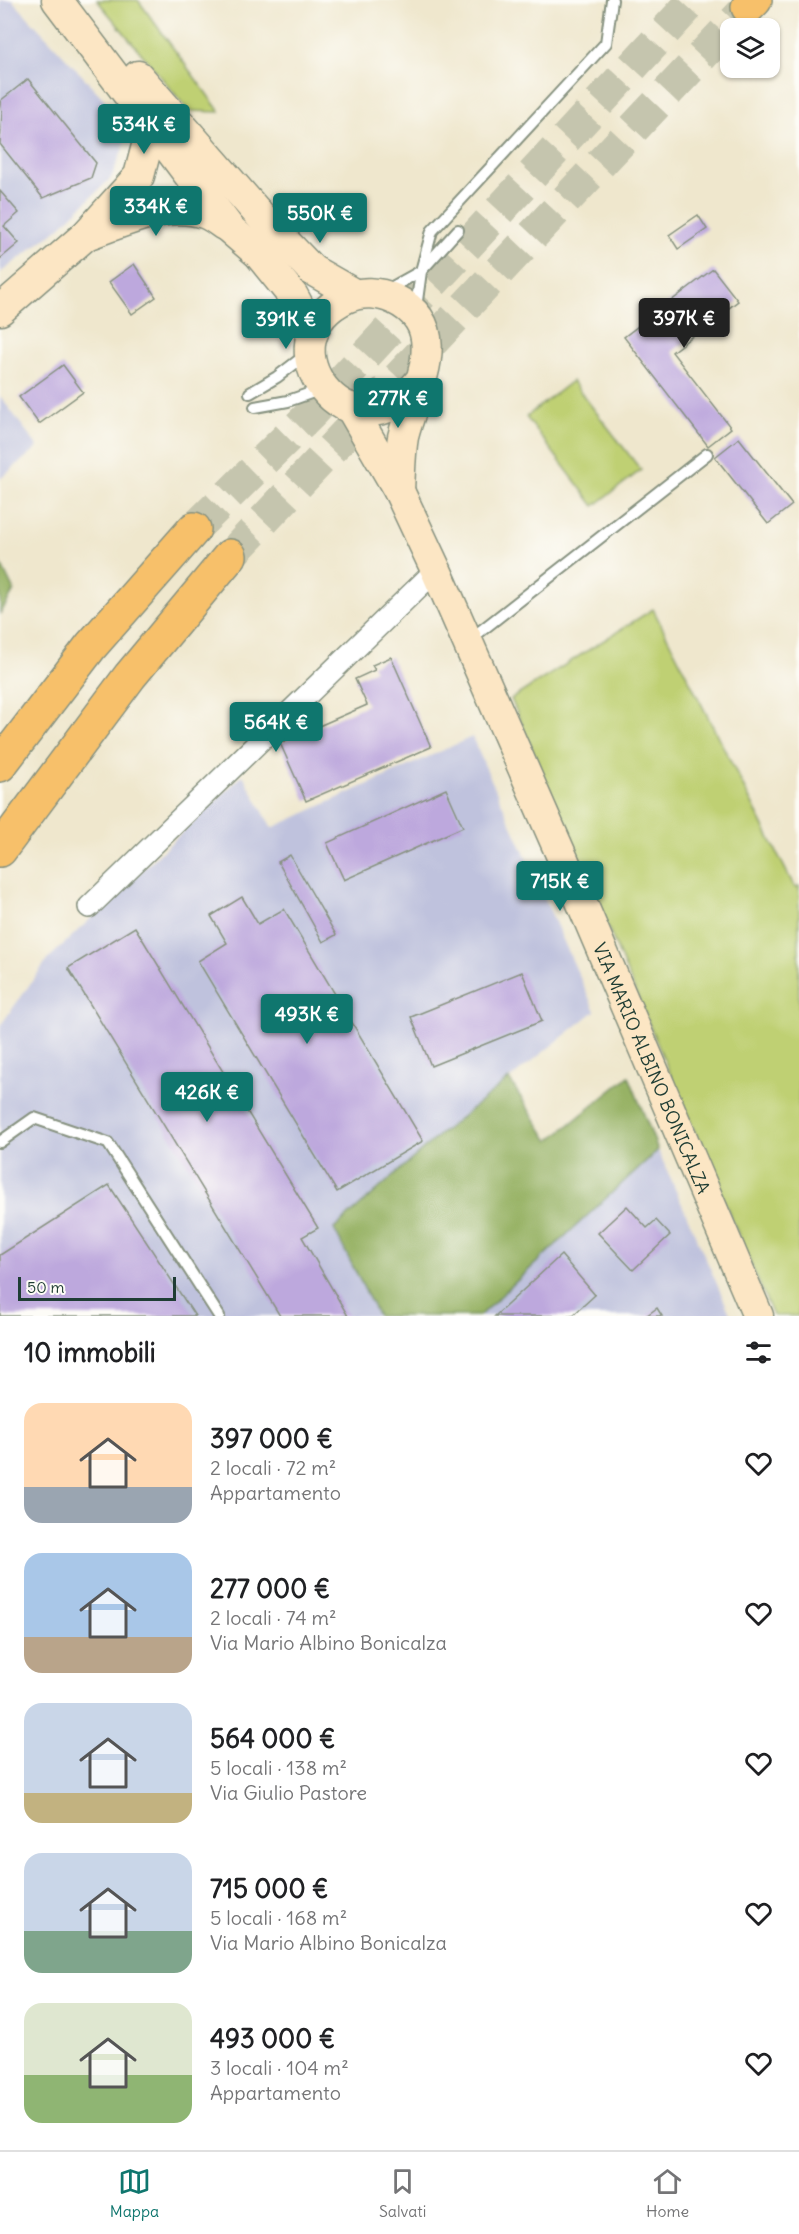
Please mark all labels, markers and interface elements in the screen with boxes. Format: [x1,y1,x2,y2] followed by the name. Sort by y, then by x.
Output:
[720,18,780,78] map controls
[720,18,780,78] button: layers
[95,104,193,155] pin: 534K €
[112,111,176,136] text: 534K €
[107,186,205,237] pin: 334K €
[124,193,188,218] text: 334K €
[271,193,369,244] pin: 550K €
[287,200,353,225] text: 550K €
[635,298,733,349] pin: 397K €
[237,299,335,350] pin: 391K €
[653,305,715,330] text: 397K €
[256,306,316,331] text: 391K €
[349,378,447,429] pin: 277K €
[368,385,428,410] text: 277K €
[227,702,325,753] pin: 564K €
[244,709,308,734] text: 564K €
[511,861,609,912] pin: 715K €
[530,868,590,893] text: 715K €
[588,939,716,1197] street label: VIA MARIO ALBINO BONICALZA
[258,994,356,1045] pin: 493K €
[275,1001,339,1026] text: 493K €
[158,1072,256,1123] pin: 426K €
[175,1079,239,1104] text: 426K €
[18,1274,176,1302] scale bar
[27,1277,65,1297] text: 50 m
[24,1336,155,1369] text: 10 immobili
[742,1336,775,1369] icon: filters
[210,1422,333,1455] text: 397 000 €
[72,1427,144,1499] icon: home
[742,1447,775,1480] icon: heart
[210,1455,336,1480] text: 2 locali · 72 m²
[210,1480,341,1505] text: Appartamento
[210,1572,330,1605] text: 277 000 €
[72,1577,144,1649] icon: home
[742,1597,775,1630] icon: heart
[210,1605,337,1630] text: 2 locali · 74 m²
[210,1630,447,1655] text: Via Mario Albino Bonicalza
[210,1722,335,1755] text: 564 000 €
[72,1727,144,1799] icon: home
[742,1747,775,1780] icon: heart
[210,1755,347,1780] text: 5 locali · 138 m²
[210,1780,367,1805] text: Via Giulio Pastore
[210,1872,328,1905] text: 715 000 €
[72,1877,144,1949] icon: home
[742,1897,775,1930] icon: heart
[210,1905,347,1930] text: 5 locali · 168 m²
[210,1930,447,1955] text: Via Mario Albino Bonicalza
[210,2022,335,2055] text: 493 000 €
[72,2027,144,2099] icon: home
[742,2047,775,2080] icon: heart
[210,2055,349,2080] text: 3 locali · 104 m²
[210,2080,341,2105] text: Appartamento
[110,2165,159,2221] tab: Mappa
[379,2165,426,2221] tab: Salvati
[646,2165,689,2221] tab: Home

